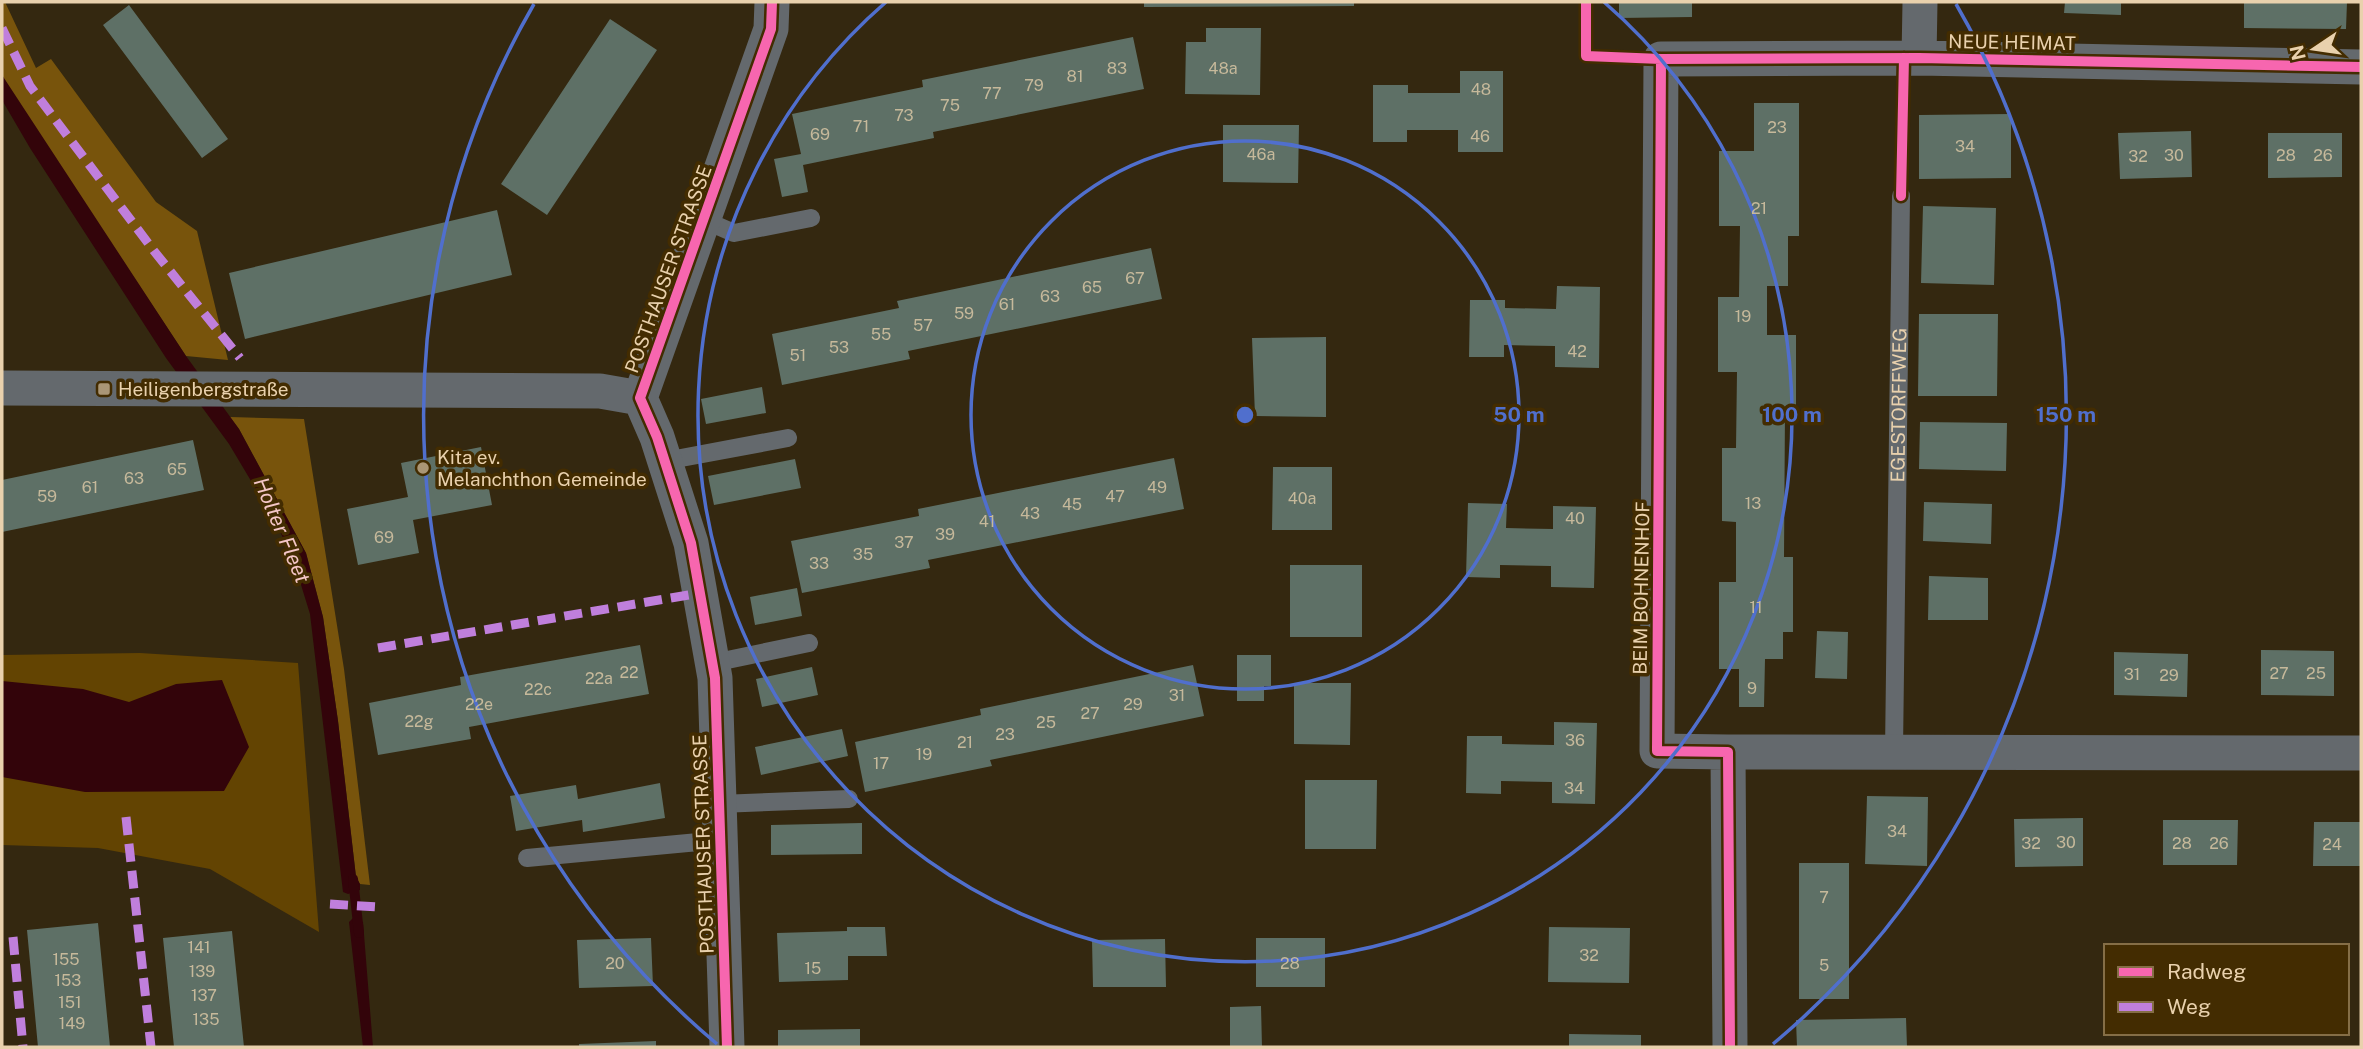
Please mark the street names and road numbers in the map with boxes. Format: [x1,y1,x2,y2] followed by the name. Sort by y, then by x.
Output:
[1948,30,2076,54] street label: NEUE HEIMAT
[620,162,716,376] street label: POSTHAUSER STRASSE
[1886,328,1910,482] street label: EGESTORFFWEG
[1628,501,1654,675] street label: BEIM BOHNENHOF
[688,734,718,954] street label: POSTHAUSER STRASSE

